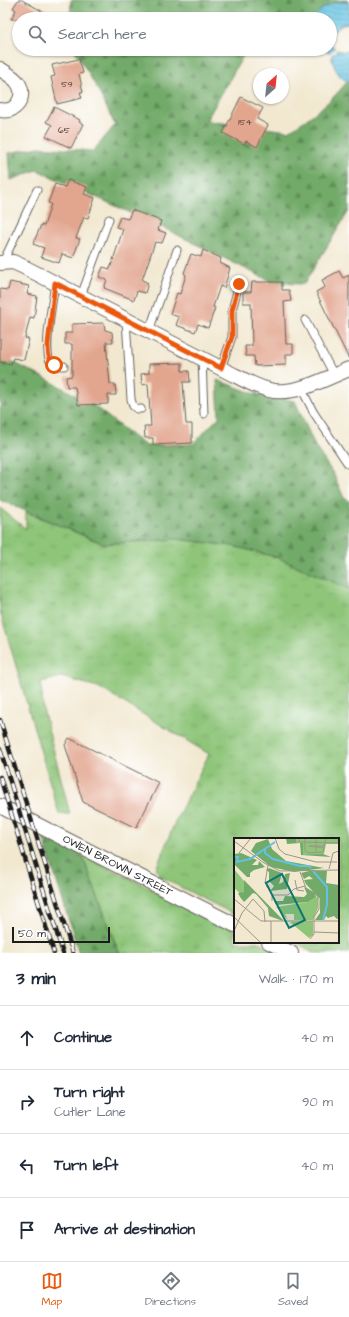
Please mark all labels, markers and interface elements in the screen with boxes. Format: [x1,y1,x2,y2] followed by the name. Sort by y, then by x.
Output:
[12,12,337,56] search box
[26,23,48,45] icon: search
[58,24,147,45] text: Search here
[253,68,289,104] north arrow
[61,78,73,91] house number: 59
[238,116,252,129] house number: 154
[58,124,71,137] house number: 65
[230,275,248,293] route end
[45,356,63,374] route start
[60,831,176,900] street label: OWEN BROWN STREET
[234,838,339,943] inset map
[12,925,110,944] scale bar
[18,926,46,941] text: 50 m
[16,967,56,991] text: 3 min
[259,970,333,988] text: Walk · 170 m
[16,1027,38,1049] icon: ahead
[54,1027,112,1048] text: Continue
[301,1029,333,1047] text: 40 m
[54,1082,125,1103] text: Turn right
[16,1091,38,1113] icon: right
[302,1093,333,1111] text: 90 m
[54,1103,126,1121] text: Cutler Lane
[16,1155,38,1177] icon: left
[54,1155,118,1176] text: Turn left
[301,1157,333,1175] text: 40 m
[16,1219,38,1241] icon: arrive
[54,1219,195,1240] text: Arrive at destination
[41,1270,63,1309] tab: Map
[145,1270,196,1309] tab: Directions
[278,1270,308,1309] tab: Saved

